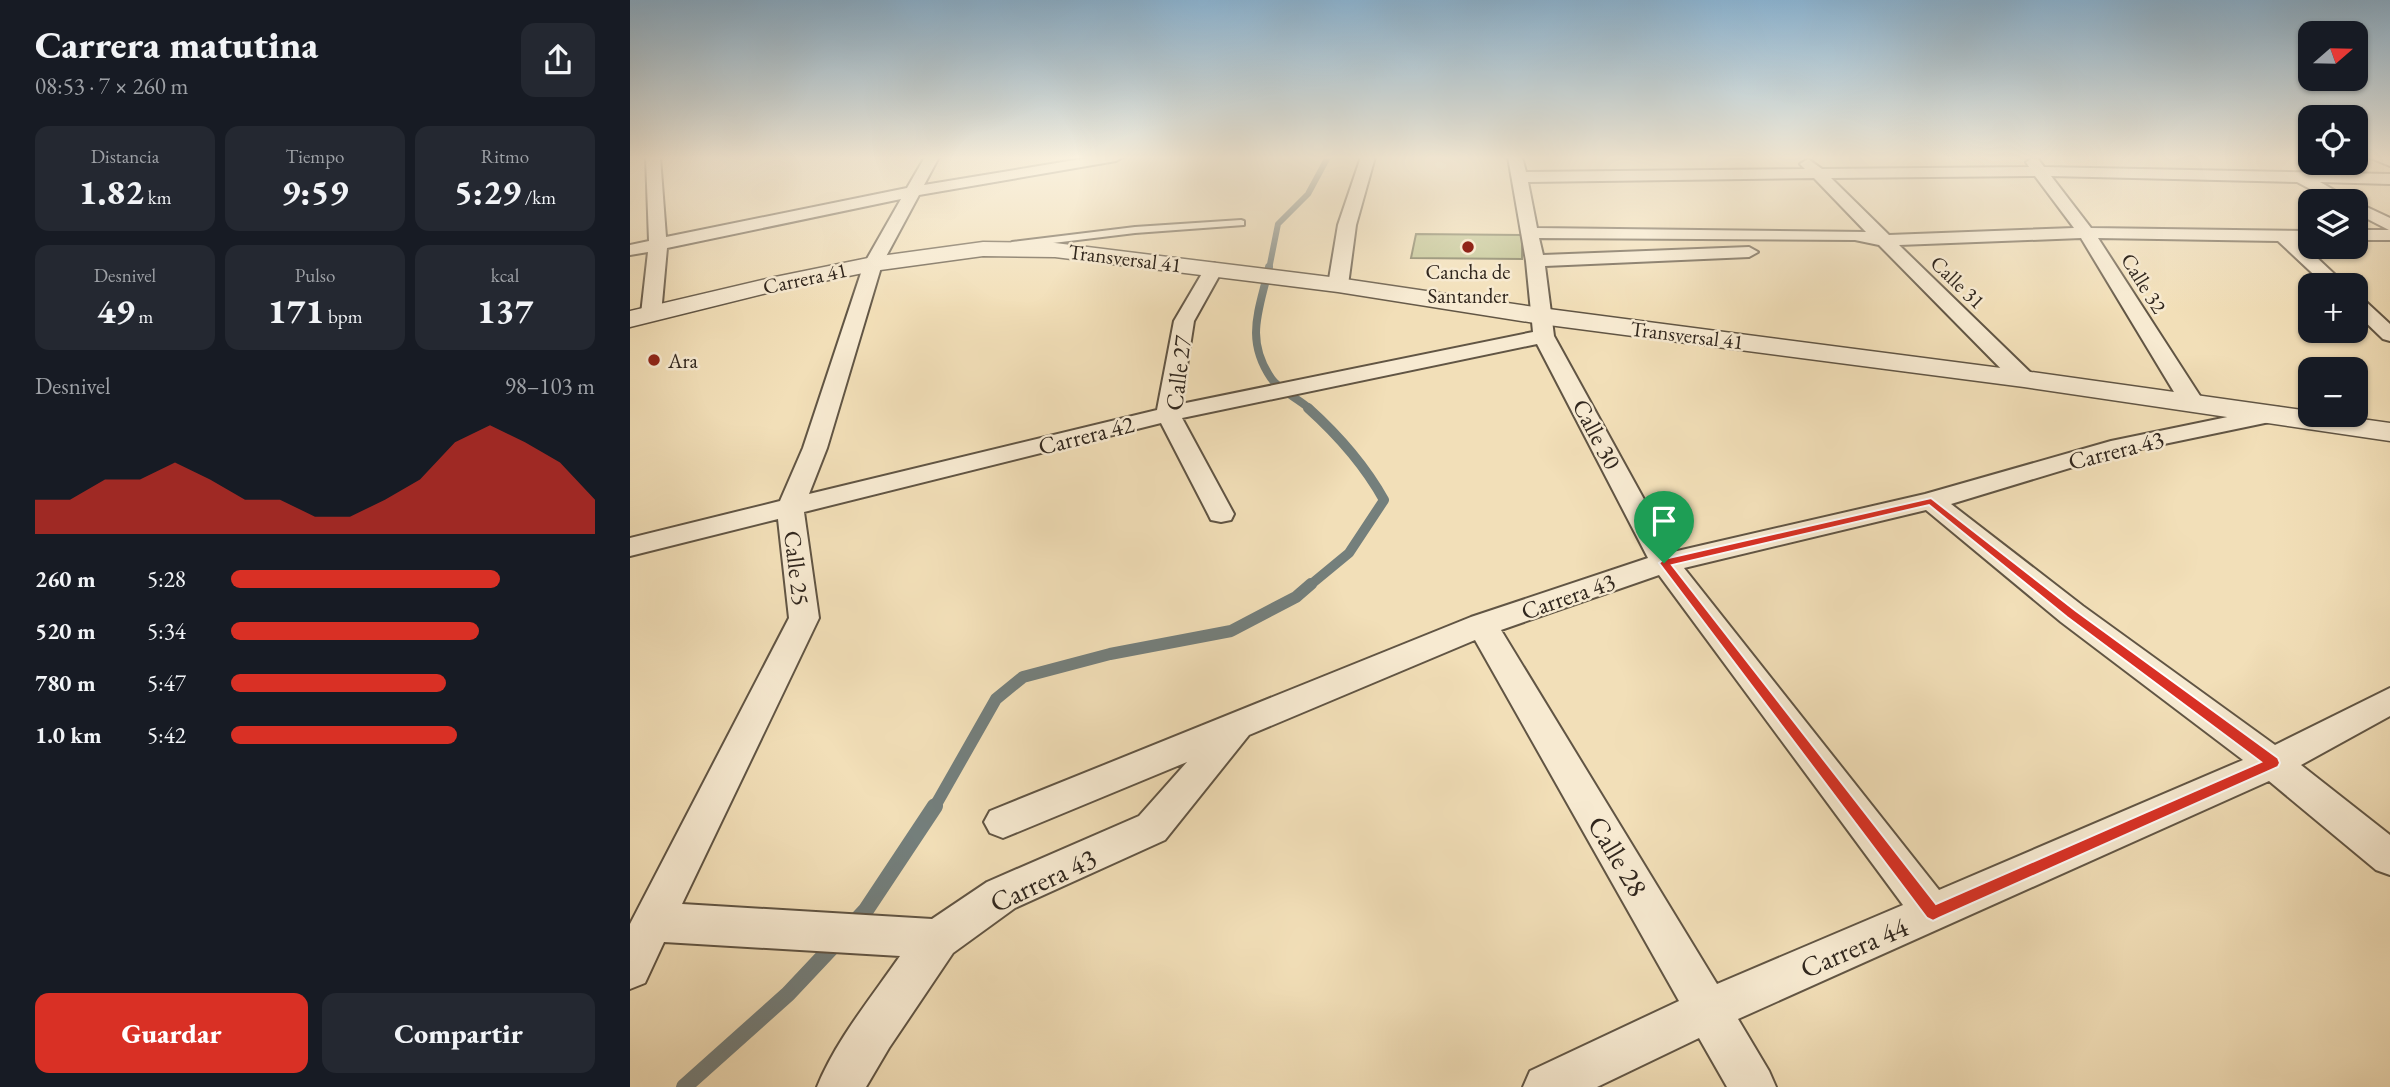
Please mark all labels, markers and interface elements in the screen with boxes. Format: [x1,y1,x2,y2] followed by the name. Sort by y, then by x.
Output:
[35,20,318,69] text: Carrera matutina
[2298,21,2368,91] north arrow
[2298,21,2368,427] map controls
[521,23,595,97] button: share
[35,71,188,101] text: 08:53 · 7 × 260 m
[2298,105,2368,175] button: locate
[91,144,159,169] text: Distancia
[286,144,344,169] text: Tiempo
[481,144,529,169] text: Ritmo
[79,169,144,214] text: 1.82
[282,169,348,214] text: 9:59
[454,169,521,214] text: 5:29
[144,185,172,210] text: km
[521,185,556,210] text: /km
[2298,189,2368,259] button: layers
[1067,238,1183,278] street label: Transversal 41
[1460,239,1476,255] marker: Cancha de Santander
[2115,248,2173,318] street label: Calle 32
[1925,249,1991,315] street label: Calle 31
[760,256,850,300] street label: Carrera 41
[1425,258,1511,309] place label: Cancha de Santander
[94,263,156,288] text: Desnivel
[295,263,335,288] text: Pulso
[491,263,519,288] text: kcal
[2298,273,2368,343] button: +
[97,288,135,333] text: 49
[268,288,324,333] text: 171
[477,288,533,333] text: 137
[135,304,153,329] text: m
[324,304,362,329] text: bpm
[1629,315,1745,355] street label: Transversal 41
[1158,333,1198,412] street label: Calle 27
[667,347,699,374] place label: Ara
[646,352,662,368] marker: Ara
[2298,357,2368,427] button: −
[35,371,111,401] text: Desnivel
[505,371,595,401] text: 98–103 m
[1566,393,1628,475] street label: Calle 30
[1035,408,1137,462] street label: Carrera 42
[2065,423,2167,477] street label: Carrera 43
[1634,491,1694,563] pin
[1645,502,1683,540] icon: arrive
[777,529,817,607] street label: Calle 25
[35,564,96,594] text: 260 m
[147,564,186,594] text: 5:28
[1517,565,1619,627] street label: Carrera 43
[35,616,96,646] text: 520 m
[147,616,186,646] text: 5:34
[35,668,96,698] text: 780 m
[147,668,186,698] text: 5:47
[35,720,102,750] text: 1.0 km
[147,720,186,750] text: 5:42
[1580,809,1656,903] street label: Calle 28
[984,840,1102,920] street label: Carrera 43
[1795,908,1914,986] street label: Carrera 44
[35,993,308,1073] button: Guardar
[322,993,595,1073] button: Compartir

